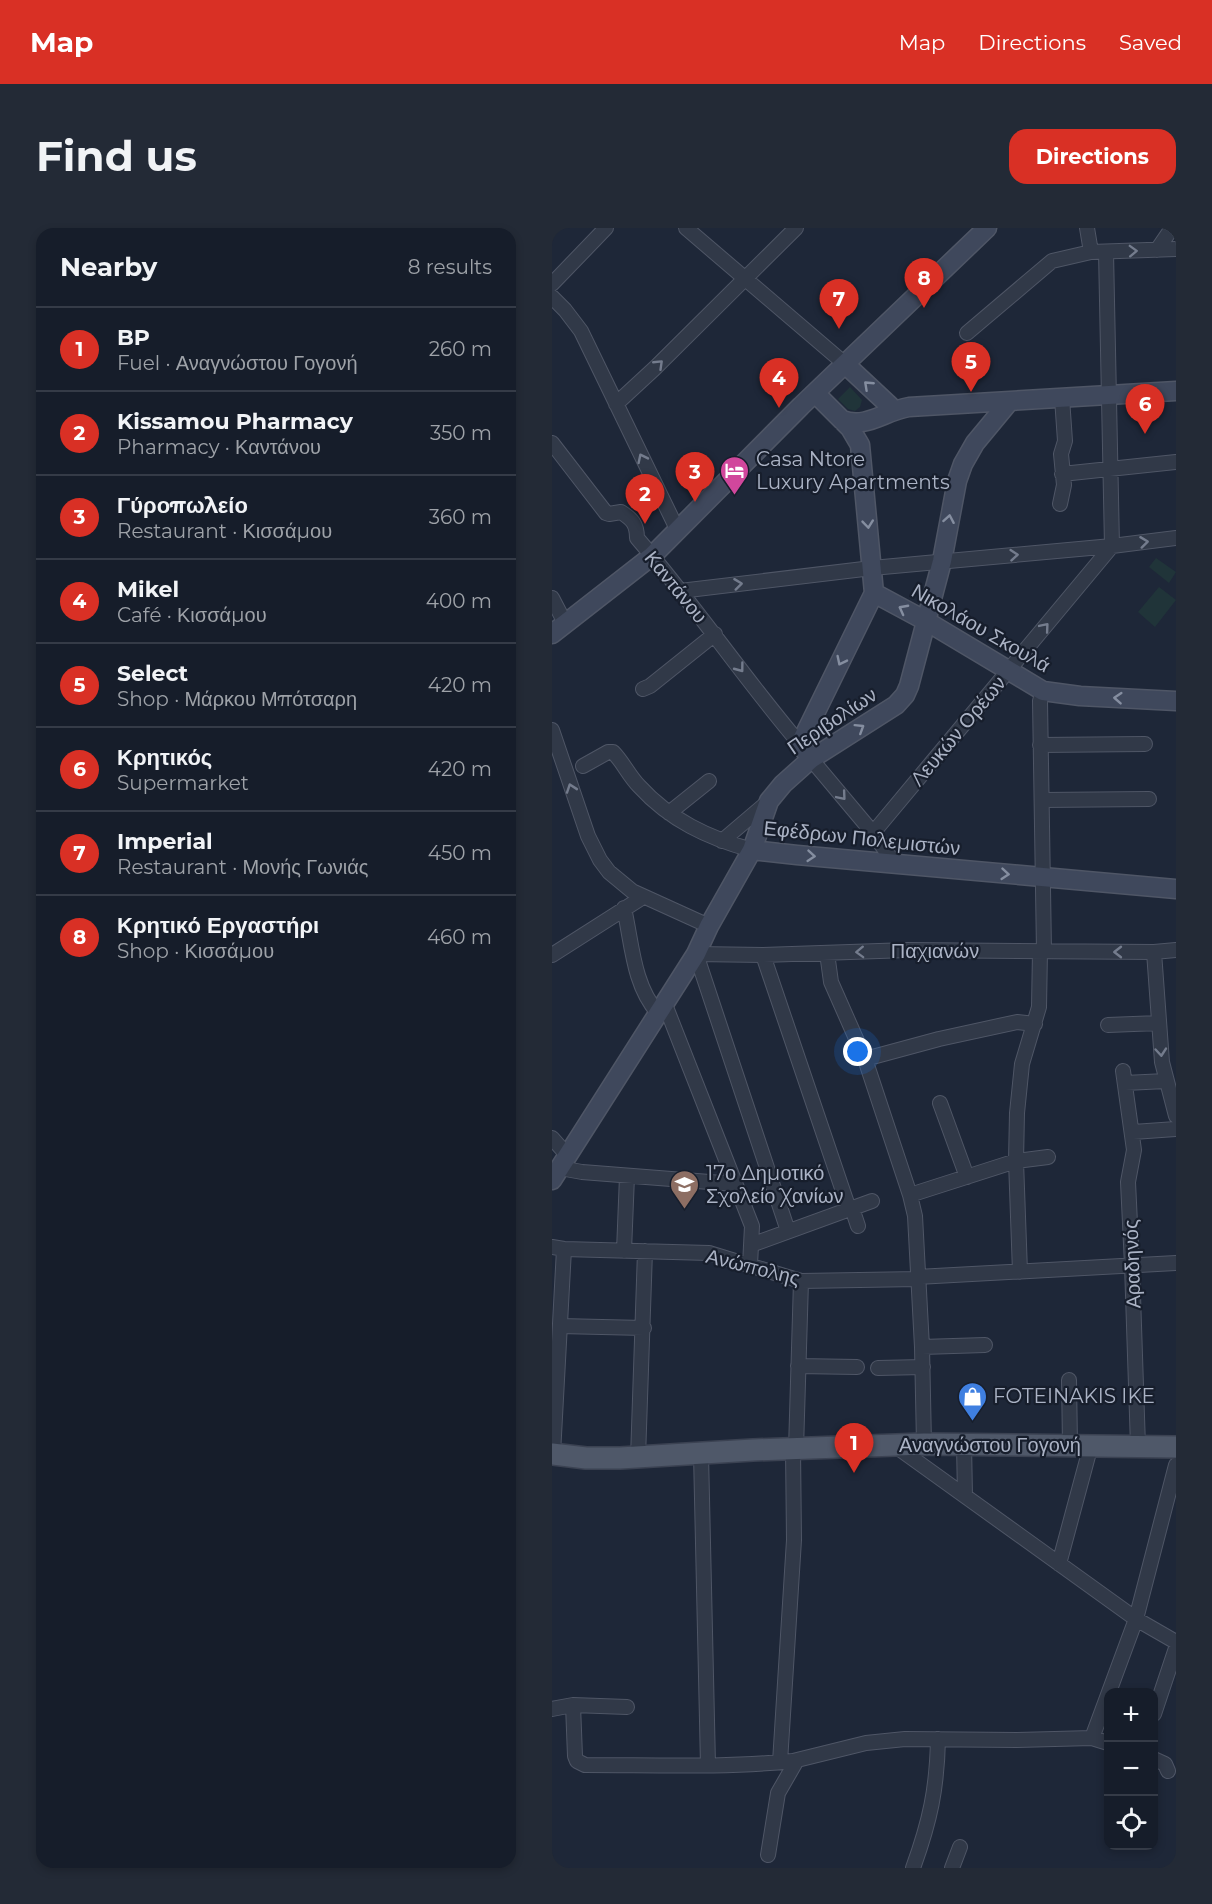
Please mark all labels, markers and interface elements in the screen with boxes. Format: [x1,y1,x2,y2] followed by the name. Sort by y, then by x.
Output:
[30,25,93,59] text: Map
[899,30,945,55] text: Map
[978,30,1086,55] text: Directions
[1119,30,1182,55] text: Saved
[1009,129,1176,184] button: Directions
[36,130,197,182] text: Find us
[1129,245,1138,257] one-way arrow
[60,251,157,283] text: Nearby
[408,255,492,279] text: 8 results
[904,259,944,308] pin: 8
[820,279,858,329] pin: 7
[117,324,150,351] text: BP
[76,337,83,361] text: 1
[429,337,492,361] text: 260 m
[952,342,990,392] pin: 5
[117,351,358,375] text: Fuel · Αναγνώστου Γογονή
[760,358,798,408] pin: 4
[651,361,662,372] one-way arrow
[864,381,874,392] one-way arrow
[1126,384,1164,434] pin: 6
[117,408,353,435] text: Kissamou Pharmacy
[74,421,85,445] text: 2
[430,421,492,445] text: 350 m
[117,435,321,459] text: Pharmacy · Καντάνου
[756,447,950,494] place label: Casa Ntore Luxury Apartments
[676,452,714,502] pin: 3
[638,454,650,465] one-way arrow
[719,454,751,496] hotel icon: Casa Ntore Luxury Apartments
[626,474,664,524] pin: 2
[117,492,248,519] text: Γύροπωλείο
[74,505,85,529] text: 3
[429,505,492,529] text: 360 m
[942,515,955,525] one-way arrow
[117,519,332,543] text: Restaurant · Κισσάμου
[861,519,874,528] one-way arrow
[1140,536,1149,549] one-way arrow
[640,546,712,628] street label: Καντάνου
[1010,549,1019,562] one-way arrow
[117,576,179,603] text: Mikel
[733,578,742,591] one-way arrow
[907,579,1055,677] street label: Νικολάου Σκουλά
[73,589,86,613] text: 4
[426,589,492,613] text: 400 m
[117,603,267,627] text: Café · Κισσάμου
[899,605,909,616] one-way arrow
[1038,623,1049,634] one-way arrow
[837,655,848,666] one-way arrow
[117,660,188,687] text: Select
[733,661,744,672] one-way arrow
[905,671,1011,791] street label: Λευκών Ορέων
[74,673,85,697] text: 5
[428,673,492,697] text: 420 m
[783,682,881,760] street label: Περιβολίων
[117,687,357,711] text: Shop · Μάρκου Μπότσαρη
[1113,691,1122,704] one-way arrow
[854,724,865,735] one-way arrow
[117,744,212,771] text: Κρητικός
[73,757,86,781] text: 6
[428,757,492,781] text: 420 m
[117,771,249,795] text: Supermarket
[566,783,578,794] one-way arrow
[835,789,846,800] one-way arrow
[763,816,961,860] street label: Εφέδρων Πολεμιστών
[117,828,213,855] text: Imperial
[73,841,86,865] text: 7
[428,841,492,865] text: 450 m
[806,849,815,862] one-way arrow
[117,855,369,879] text: Restaurant · Μονής Γωνιάς
[1000,867,1009,880] one-way arrow
[117,912,319,939] text: Κρητικό Εργαστήρι
[73,925,86,949] text: 8
[427,925,492,949] text: 460 m
[117,939,274,963] text: Shop · Κισσάμου
[891,939,979,963] street label: Παχιανών
[1113,945,1122,958] one-way arrow
[855,946,864,959] one-way arrow
[843,1037,872,1066] your location
[1154,1047,1167,1056] one-way arrow
[706,1161,844,1208] place label: 17ο Δημοτικό Σχολείο Χανίων
[669,1168,701,1210] school or university icon: 17ο Δημοτικό Σχολείο Χανίων
[1118,1219,1146,1309] street label: Αραδηνός
[704,1244,803,1290] street label: Ανώπολης
[956,1380,988,1422] shop icon: FOTEINAKIS IKE
[993,1384,1155,1408] place label: FOTEINAKIS IKE
[834,1424,874,1473] pin: 1
[899,1433,1081,1457] street label: Αναγνώστου Γογονή
[1104,1688,1158,1850] map controls
[1104,1688,1158,1742] button: +
[1104,1742,1158,1796] button: −
[1104,1796,1158,1850] button: locate

